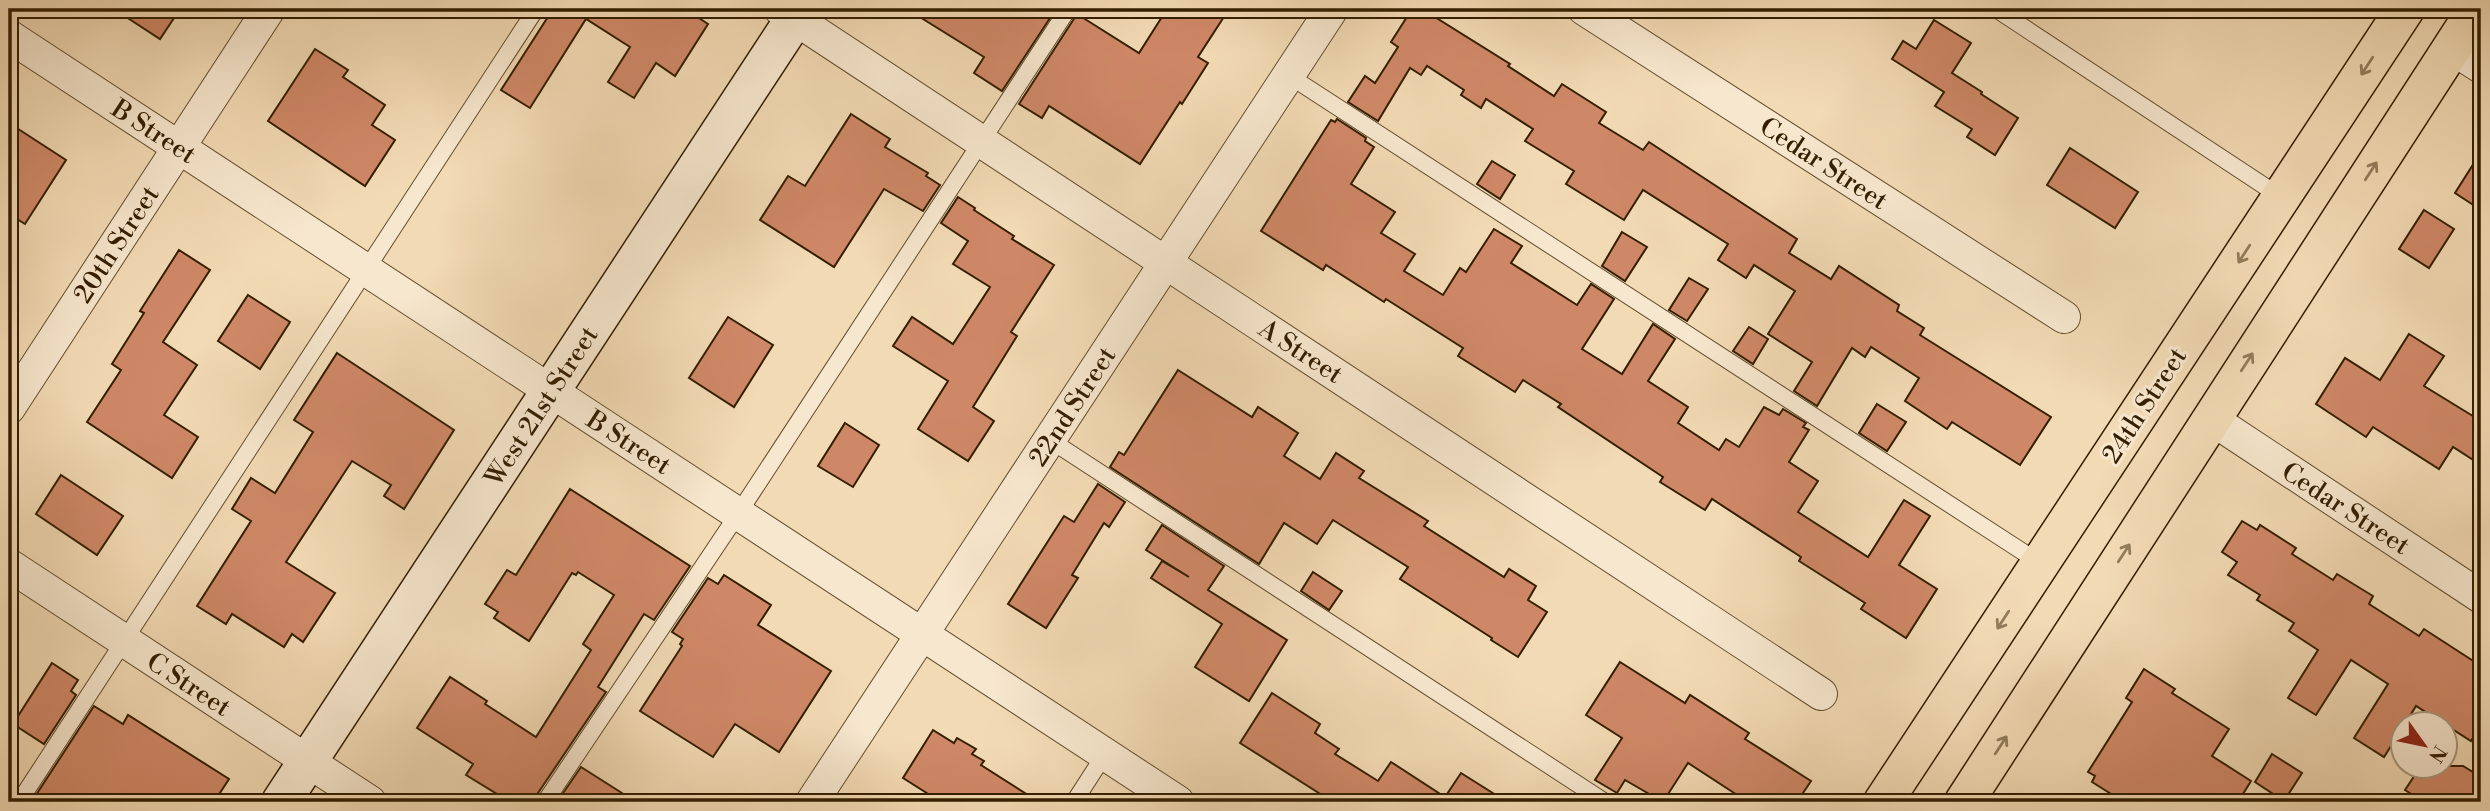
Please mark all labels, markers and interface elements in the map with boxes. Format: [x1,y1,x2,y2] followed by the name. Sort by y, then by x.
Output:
[2360,56,2375,75] one-way arrow
[104,92,202,171] street label: B Street
[1753,111,1893,217] street label: Cedar Street
[2364,162,2378,182] one-way arrow
[67,180,166,309] street label: 20th Street
[2236,244,2251,263] one-way arrow
[1252,312,1349,391] street label: A Street
[478,321,605,493] street label: West 21st Street
[1022,341,1123,472] street label: 22nd Street
[2096,342,2194,469] street label: 24th Street
[2239,353,2254,372] one-way arrow
[579,403,677,482] street label: B Street
[2275,456,2415,562] street label: Cedar Street
[2117,544,2131,564] one-way arrow
[1995,610,2009,630] one-way arrow
[140,646,237,724] street label: C Street
[2388,710,2458,780] north arrow
[1993,736,2008,755] one-way arrow
[2423,741,2452,767] text: N

